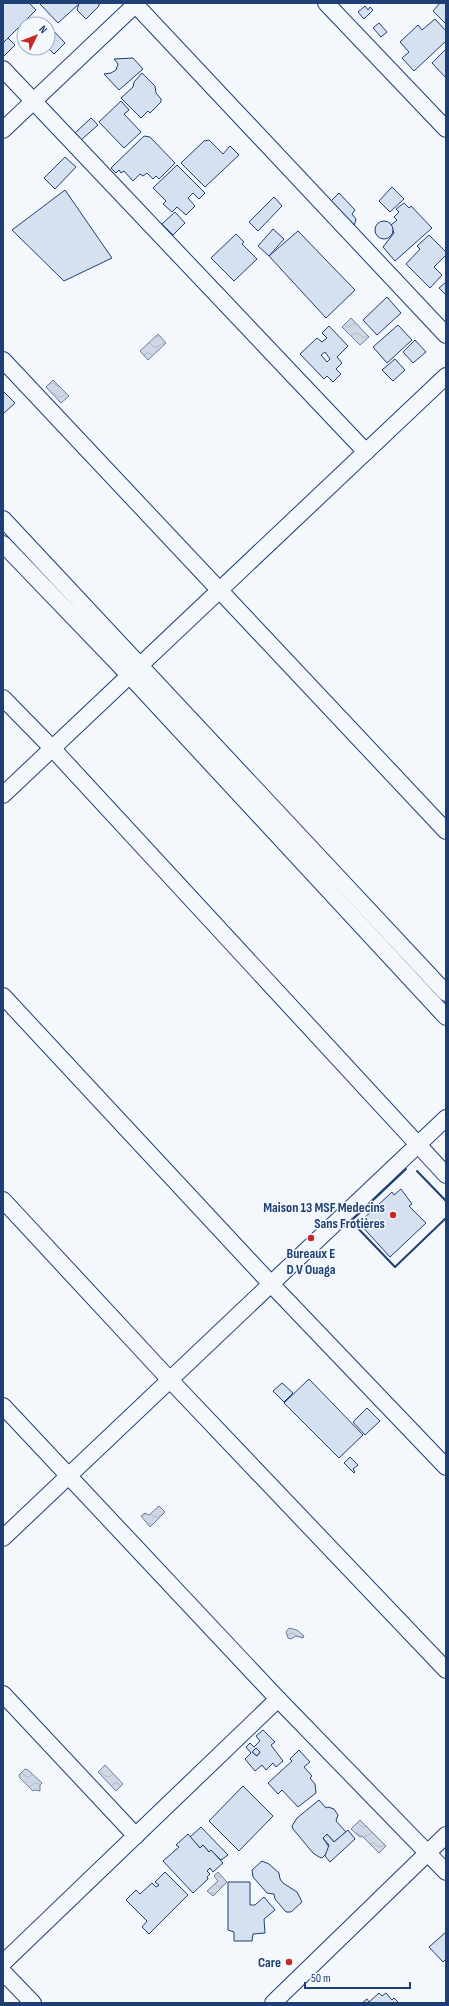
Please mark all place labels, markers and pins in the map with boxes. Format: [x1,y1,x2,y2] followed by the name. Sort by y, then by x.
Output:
[263,1199,385,1232] place label: Maison 13 MSF Medecins Sans Frotières
[388,1210,398,1220] marker: Maison 13 MSF Medecins Sans Frotières
[306,1233,316,1243] marker: Bureaux E D V Ouaga
[286,1245,336,1278] place label: Bureaux E D V Ouaga
[258,1954,281,1971] place label: Care
[284,1957,294,1967] marker: Care

